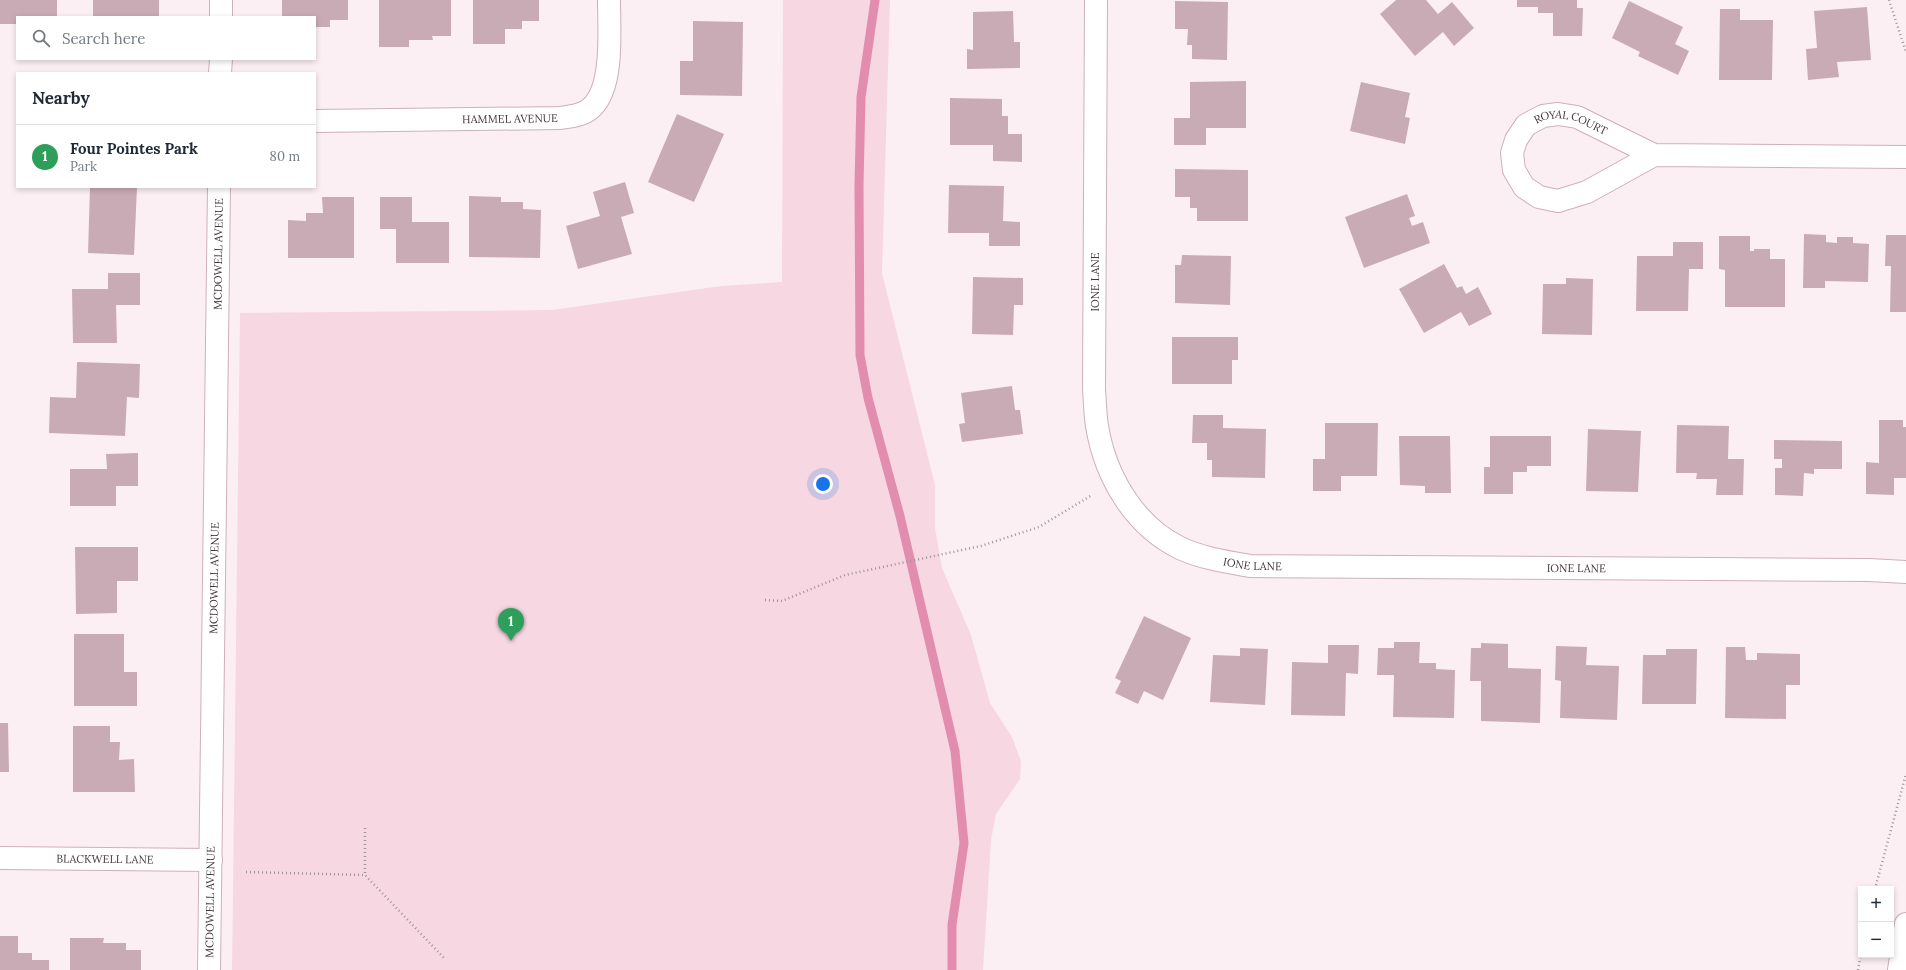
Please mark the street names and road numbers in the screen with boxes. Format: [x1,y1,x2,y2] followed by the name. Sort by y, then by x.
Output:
[1531,107,1610,138] street label: ROYAL COURT
[462,111,558,126] street label: HAMMEL AVENUE
[210,198,226,310] street label: MCDOWELL AVENUE
[1088,252,1102,312] street label: IONE LANE
[206,522,222,634] street label: MCDOWELL AVENUE
[1222,554,1282,573] street label: IONE LANE
[1547,561,1606,575] street label: IONE LANE
[202,846,218,958] street label: MCDOWELL AVENUE
[56,852,154,866] street label: BLACKWELL LANE

